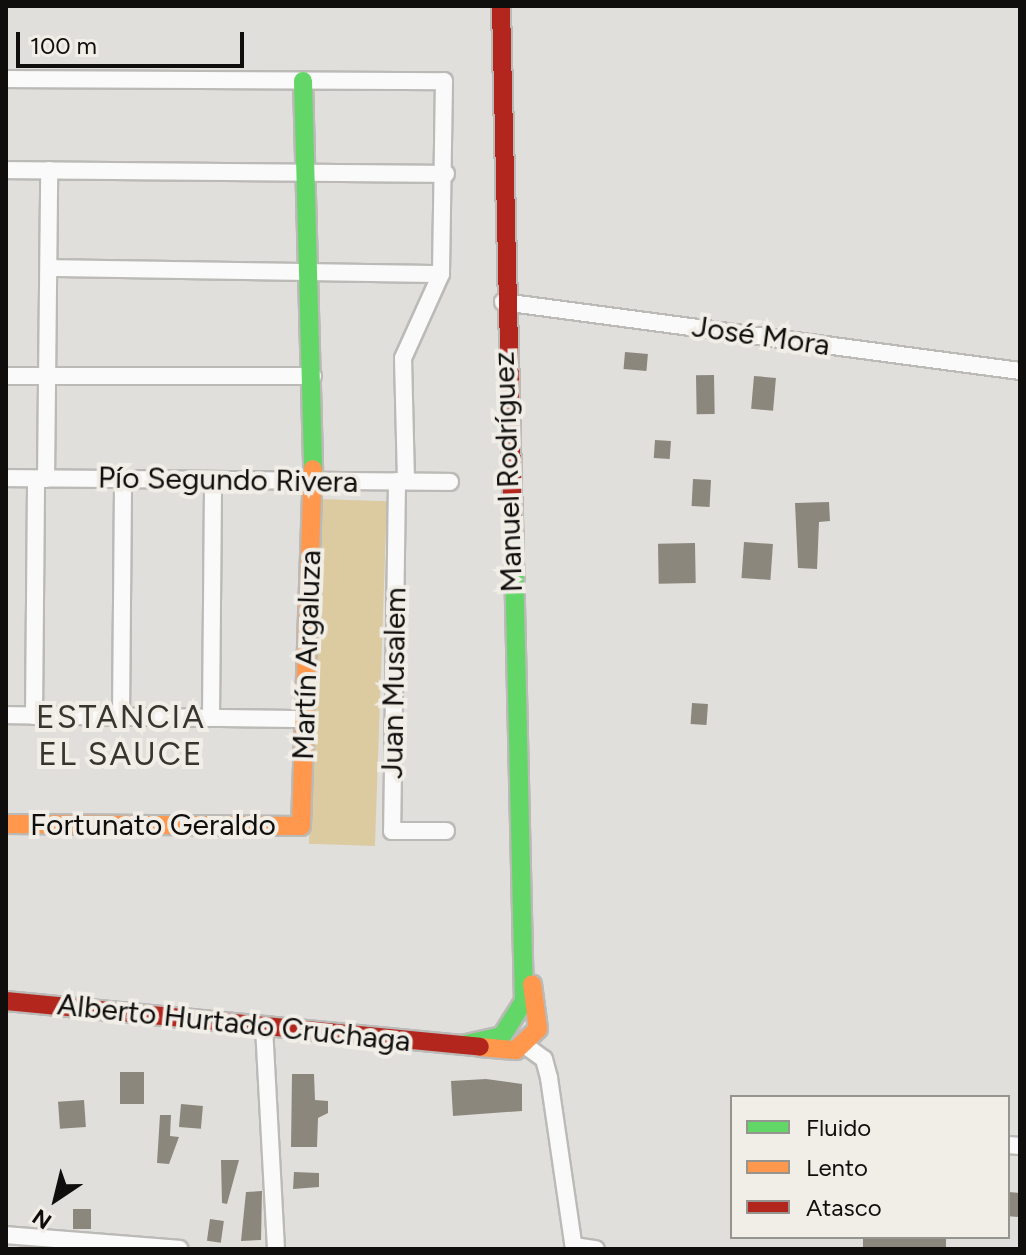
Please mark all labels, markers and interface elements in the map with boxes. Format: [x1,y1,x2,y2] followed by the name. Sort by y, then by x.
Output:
[20,16,248,66] scale bar
[30,31,97,60] text: 100 m
[690,309,832,363] street label: José Mora
[486,351,530,593] street label: Manuel Rodríguez
[98,460,358,500] street label: Pío Segundo Rivera
[285,549,329,761] street label: Martín Argaluza
[374,587,414,779] street label: Juan Musalem
[36,699,206,774] district label: ESTANCIA EL SAUCE
[30,807,276,843] street label: Fortunato Geraldo
[56,987,412,1059] street label: Alberto Hurtado Cruchaga
[730,1095,1010,1239] legend
[806,1113,871,1142] text: Fluido
[806,1153,868,1182] text: Lento
[16,1159,96,1239] north arrow
[806,1193,882,1222] text: Atasco
[27,1203,57,1235] text: N

